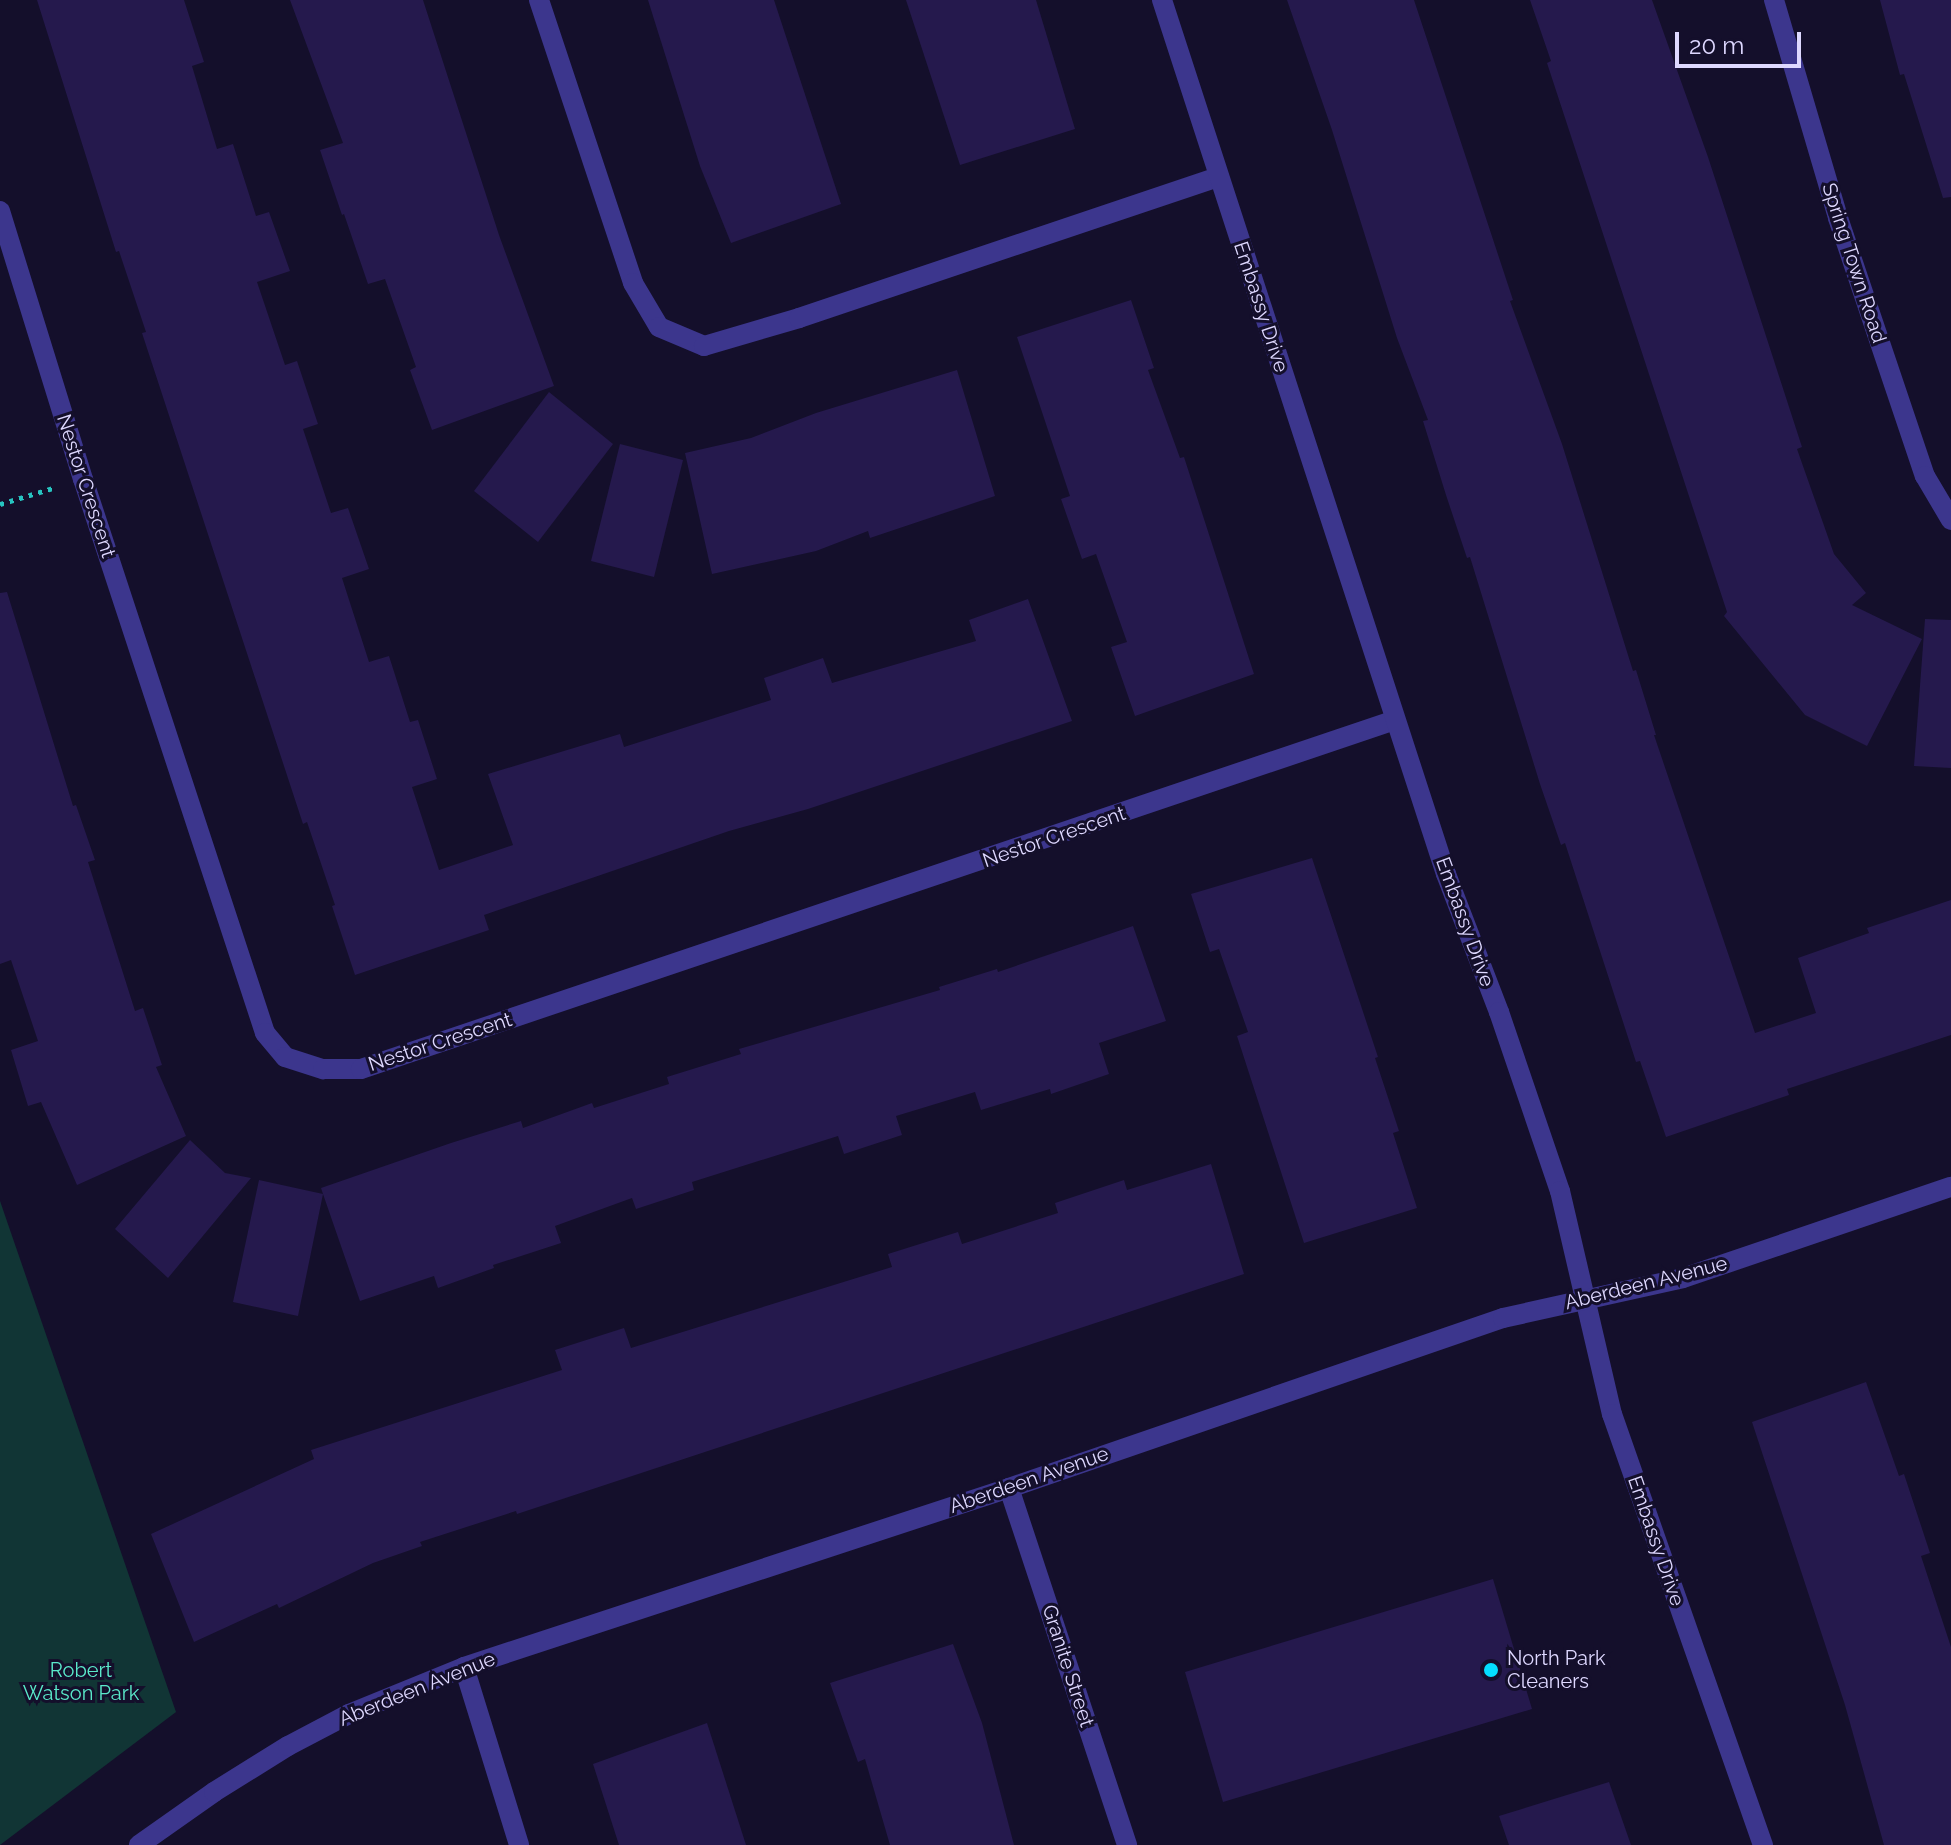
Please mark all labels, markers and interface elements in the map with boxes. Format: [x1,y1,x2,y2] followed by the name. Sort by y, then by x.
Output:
[1679,16,1805,66] scale bar
[1689,31,1744,60] text: 20 m
[1817,180,1891,346] street label: Spring Town Road
[1229,238,1293,376] street label: Embassy Drive
[51,411,121,561] street label: Nestor Crescent
[979,801,1129,873] street label: Nestor Crescent
[1430,854,1500,990] street label: Embassy Drive
[365,1007,515,1077] street label: Nestor Crescent
[1562,1251,1730,1315] street label: Aberdeen Avenue
[946,1441,1112,1519] street label: Aberdeen Avenue
[1622,1473,1690,1609] street label: Embassy Drive
[1037,1602,1099,1730] street label: Granite Street
[1507,1646,1605,1693] place label: North Park Cleaners
[335,1647,499,1731] street label: Aberdeen Avenue
[23,1658,139,1705] park label: Robert Watson Park
[1482,1661,1500,1679] marker: North Park Cleaners

